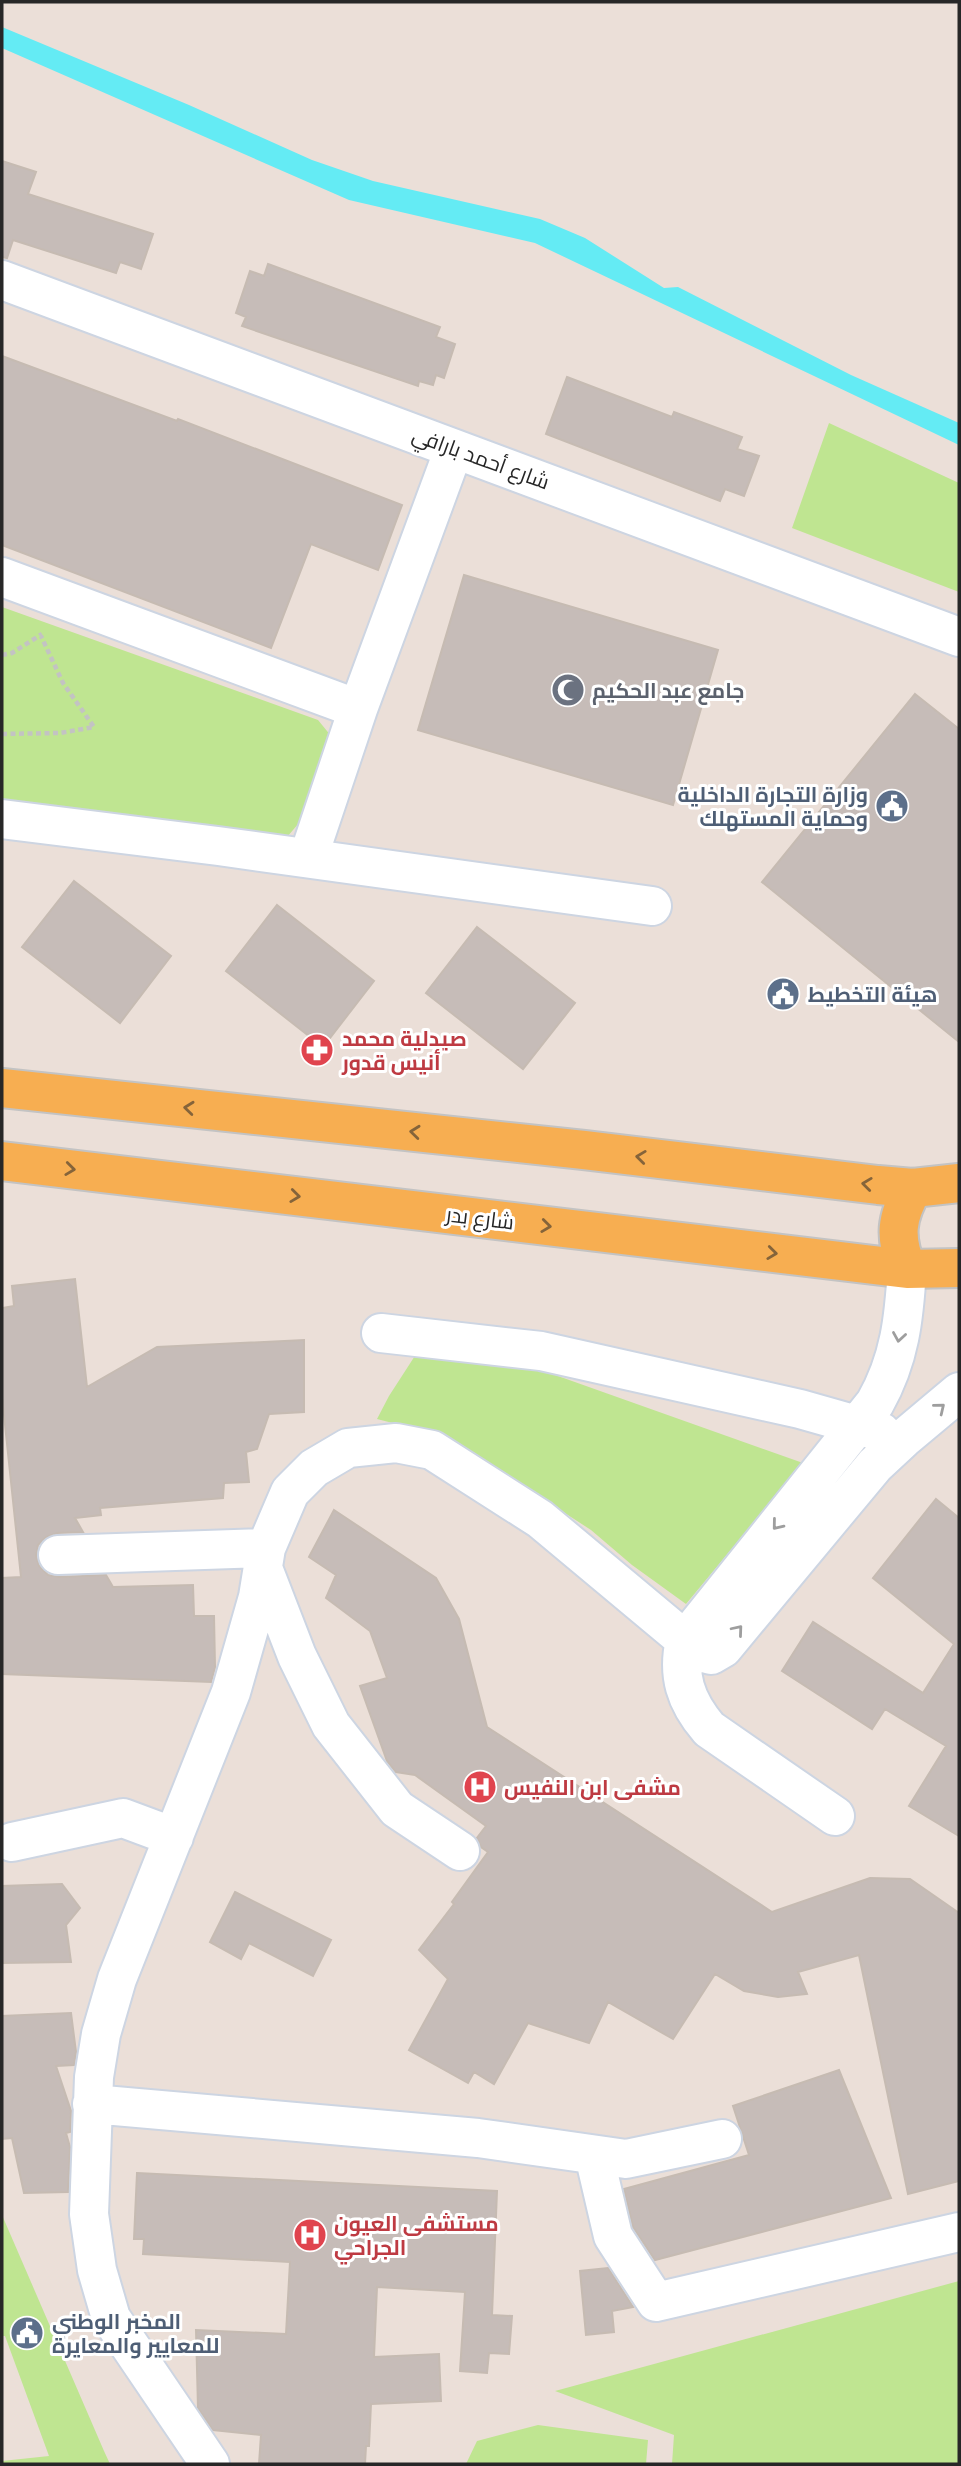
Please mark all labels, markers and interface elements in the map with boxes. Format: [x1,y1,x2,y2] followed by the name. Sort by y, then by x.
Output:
[408,422,553,498] street label: شارع أحمد بارافي
[549,671,587,709] mosque icon: جامع عبد الحكيم
[592,678,744,705] place label: جامع عبد الحكيم
[678,782,868,832] place label: وزارة التجارة الداخلية وحماية المستهلك
[873,787,911,825] public building icon: وزارة التجارة الداخلية وحماية المستهلك
[764,975,802,1013] public building icon: هيئة التخطيط
[808,982,937,1007] place label: هيئة التخطيط
[341,1026,467,1076] place label: صيدلية محمد أنيس قدور
[298,1031,336,1069] pharmacy icon: صيدلية محمد أنيس قدور
[183,1101,194,1116] one-way arrow
[409,1125,421,1140] one-way arrow
[635,1150,647,1165] one-way arrow
[64,1162,75,1177] one-way arrow
[861,1176,873,1191] one-way arrow
[290,1189,301,1204] one-way arrow
[443,1201,515,1237] street label: شارع بدر
[540,1219,551,1234] one-way arrow
[766,1246,777,1261] one-way arrow
[892,1331,907,1343] one-way arrow
[932,1404,945,1416] one-way arrow
[773,1516,785,1529] one-way arrow
[730,1625,742,1638] one-way arrow
[461,1768,499,1806] hospital icon: مشفى ابن النفيس
[504,1775,681,1800] place label: مشفى ابن النفيس
[334,2211,499,2265] place label: مستشفى العيون الجراحي
[291,2216,329,2254] hospital icon: مستشفى العيون الجراحي
[52,2309,219,2359] place label: المخبر الوطني للمعايير والمعايرة
[8,2314,46,2352] public building icon: المخبر الوطني للمعايير والمعايرة

